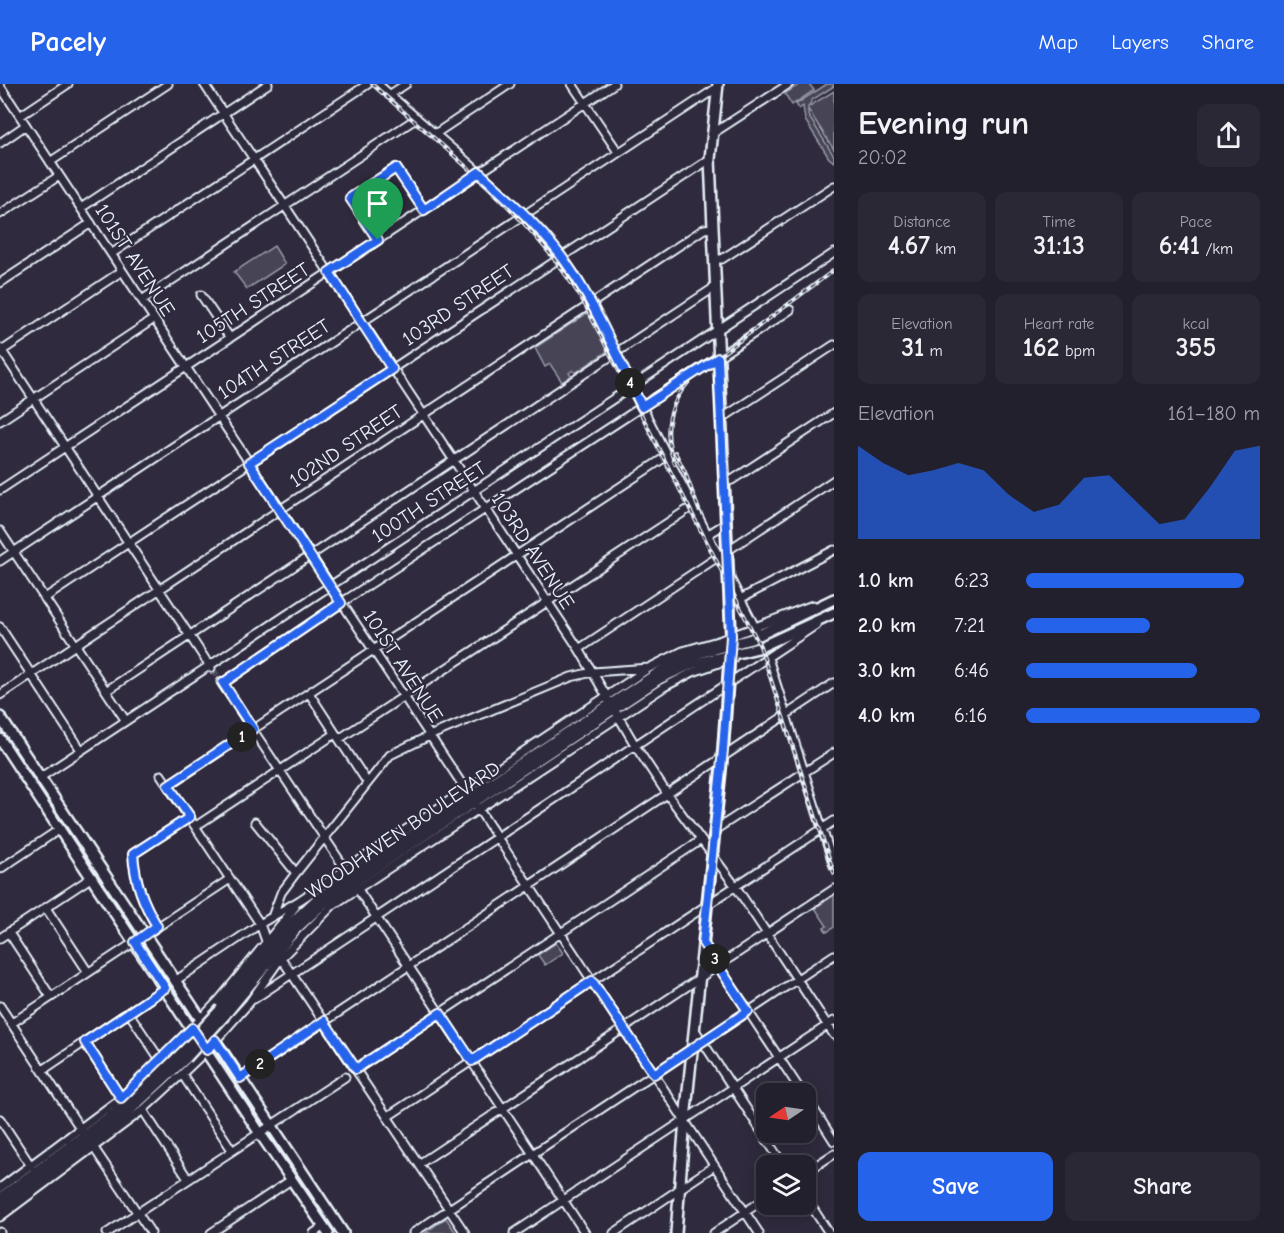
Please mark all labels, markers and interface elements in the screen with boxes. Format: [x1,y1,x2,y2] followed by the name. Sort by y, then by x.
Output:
[30,26,106,58] text: Pacely
[1039,30,1078,54] text: Map
[1111,30,1169,54] text: Layers
[1202,30,1254,54] text: Share
[858,104,1029,142] text: Evening run
[1197,104,1260,167] button: share
[858,146,907,169] text: 20:02
[352,178,403,240] pin
[361,187,394,220] icon: arrive
[90,200,180,320] street label: 101ST AVENUE
[893,213,951,231] text: Distance
[1042,213,1076,231] text: Time
[1180,213,1212,231] text: Pace
[888,231,930,261] text: 4.67
[1033,231,1085,261] text: 31:13
[1159,231,1200,261] text: 6:41
[930,240,956,258] text: km
[1200,240,1233,258] text: /km
[192,258,314,348] street label: 105TH STREET
[398,259,519,351] street label: 103RD STREET
[214,314,335,404] street label: 104TH STREET
[891,315,953,333] text: Elevation
[1024,315,1094,333] text: Heart rate
[1183,315,1209,333] text: kcal
[901,333,924,363] text: 31
[1023,333,1060,363] text: 162
[1176,333,1216,363] text: 355
[924,342,943,360] text: m
[1060,342,1095,360] text: bpm
[615,368,645,398] pin: 4
[626,374,634,392] text: 4
[285,400,407,492] street label: 102ND STREET
[858,402,935,425] text: Elevation
[1168,402,1260,425] text: 161–180 m
[367,456,491,548] street label: 100TH STREET
[487,489,579,613] street label: 103RD AVENUE
[858,569,914,592] text: 1.0 km
[954,569,989,592] text: 6:23
[358,606,448,726] street label: 101ST AVENUE
[858,614,916,637] text: 2.0 km
[954,614,985,637] text: 7:21
[858,659,916,682] text: 3.0 km
[954,659,989,682] text: 6:46
[858,704,915,727] text: 4.0 km
[954,704,987,727] text: 6:16
[227,722,257,752] pin: 1
[239,728,245,746] text: 1
[301,756,505,904] street label: WOODHAVEN BOULEVARD
[700,944,730,974] pin: 3
[711,950,719,968] text: 3
[245,1049,275,1079] pin: 2
[256,1055,264,1073] text: 2
[756,1083,816,1143] north arrow
[756,1083,816,1215] map controls
[858,1152,1053,1221] button: Save
[1065,1152,1260,1221] button: Share
[756,1155,816,1215] button: layers

